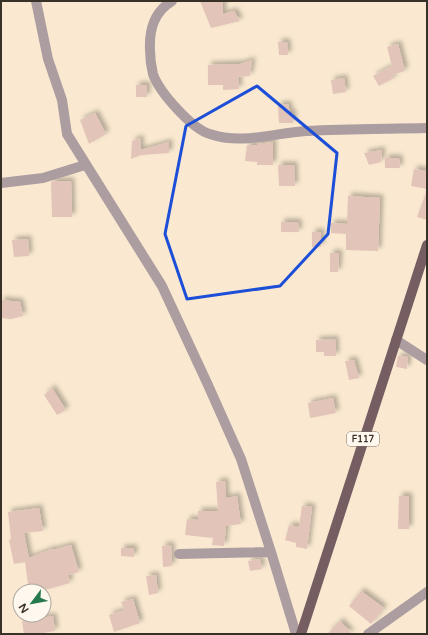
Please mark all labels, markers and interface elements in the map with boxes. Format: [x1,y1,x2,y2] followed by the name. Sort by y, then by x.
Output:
[347,432,379,446] road number: F117
[12,583,52,623] north arrow
[16,601,32,615] text: N

